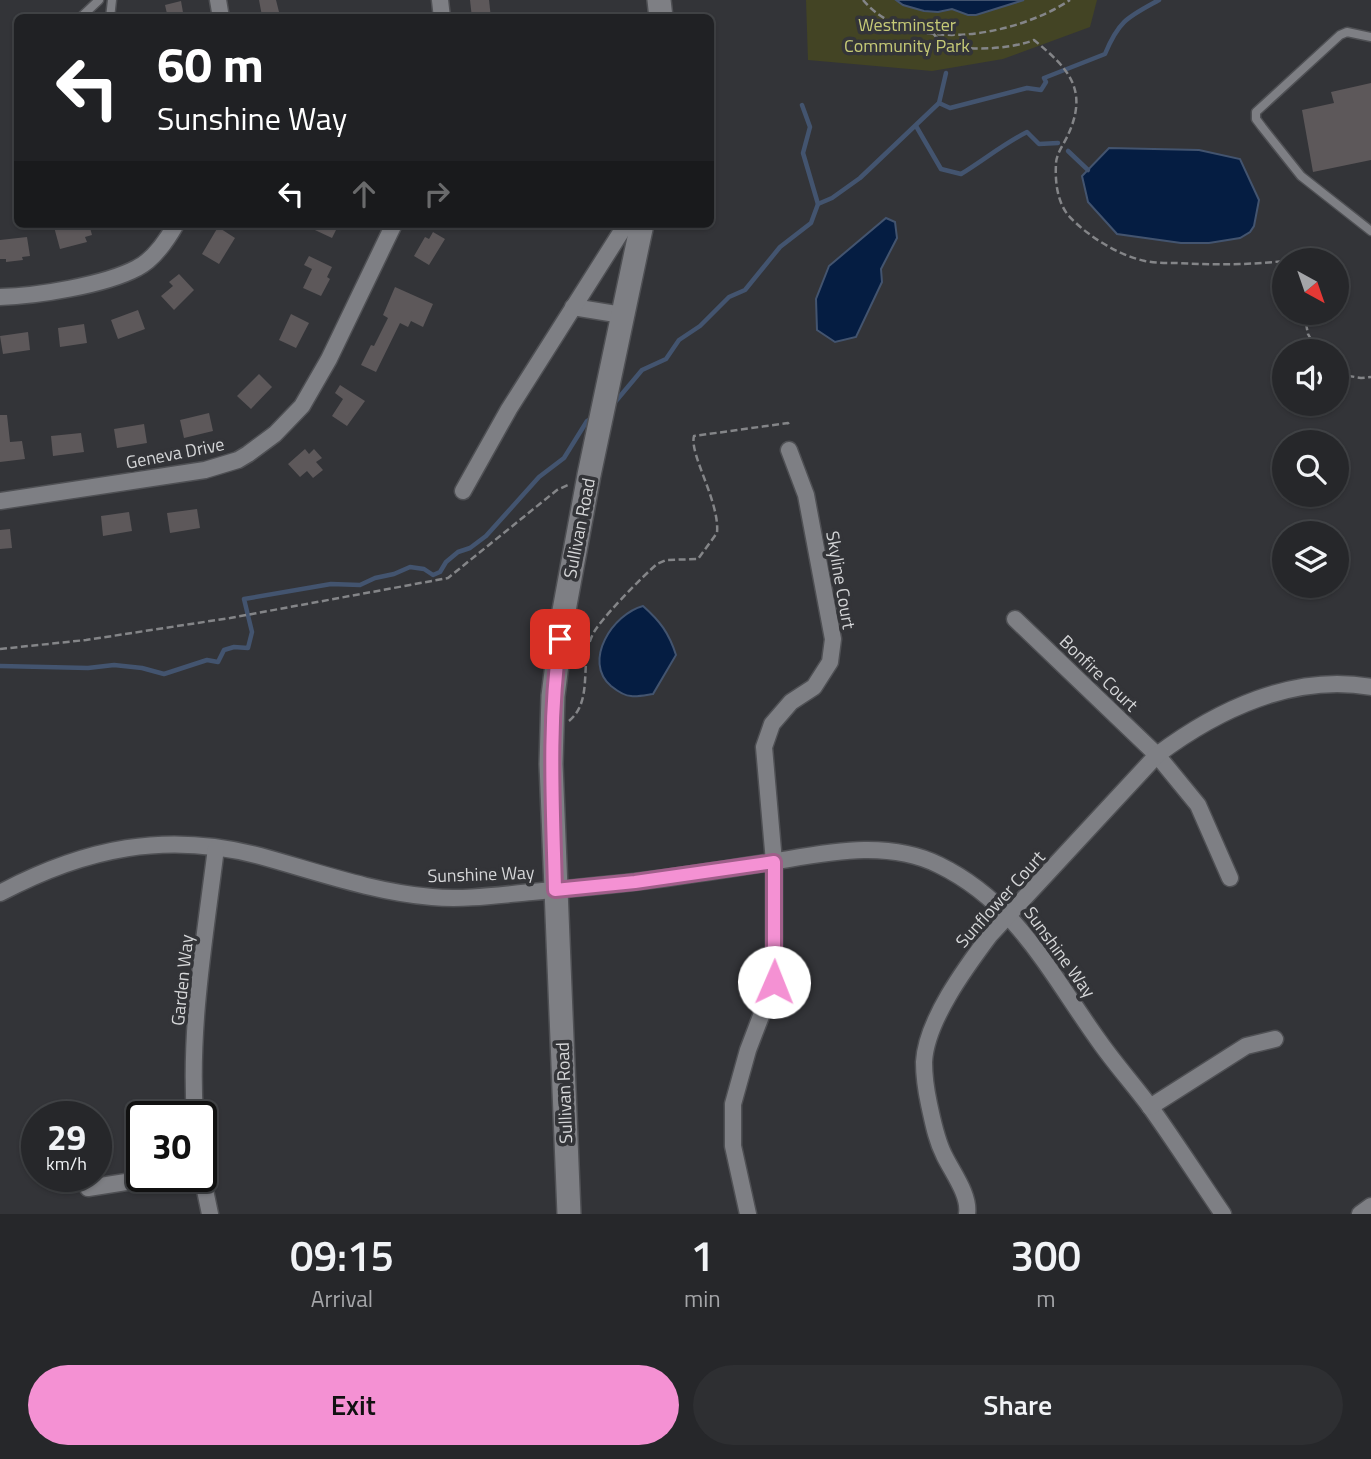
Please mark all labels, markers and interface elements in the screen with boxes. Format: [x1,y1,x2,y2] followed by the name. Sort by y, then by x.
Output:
[844,11,970,59] park label: Westminster Community Park
[157,26,264,101] text: 60 m
[42,42,133,133] icon: left
[157,94,347,142] text: Sunshine Way
[272,175,310,213] icon: left
[345,175,383,213] icon: ahead
[418,175,456,213] icon: right
[1272,248,1349,326] north arrow
[1272,248,1349,598] map controls
[1272,339,1349,416] button: sound
[124,430,226,476] street label: Geneva Drive
[1272,430,1349,507] button: search
[556,476,602,580] street label: Sullivan Road
[1272,521,1349,598] button: layers
[819,529,863,632] street label: Skyline Court
[530,609,590,669] pin
[541,620,579,658] icon: arrive
[1053,628,1145,718] street label: Bonfire Court
[949,844,1052,954] street label: Sunflower Court
[427,859,535,889] street label: Sunshine Way
[1018,901,1103,1003] street label: Sunshine Way
[164,933,200,1027] street label: Garden Way
[737,945,811,1019] position arrow
[549,1042,579,1144] street label: Sullivan Road
[126,1101,217,1192] speed limit sign: 30
[47,1110,86,1164] text: 29
[46,1150,87,1177] text: km/h
[290,1223,394,1287] text: 09:15
[691,1223,714,1287] text: 1
[1011,1223,1081,1287] text: 300
[311,1281,373,1316] text: Arrival
[684,1281,721,1316] text: min
[1036,1281,1055,1316] text: m
[28,1365,679,1445] button: Exit
[693,1365,1343,1445] button: Share

